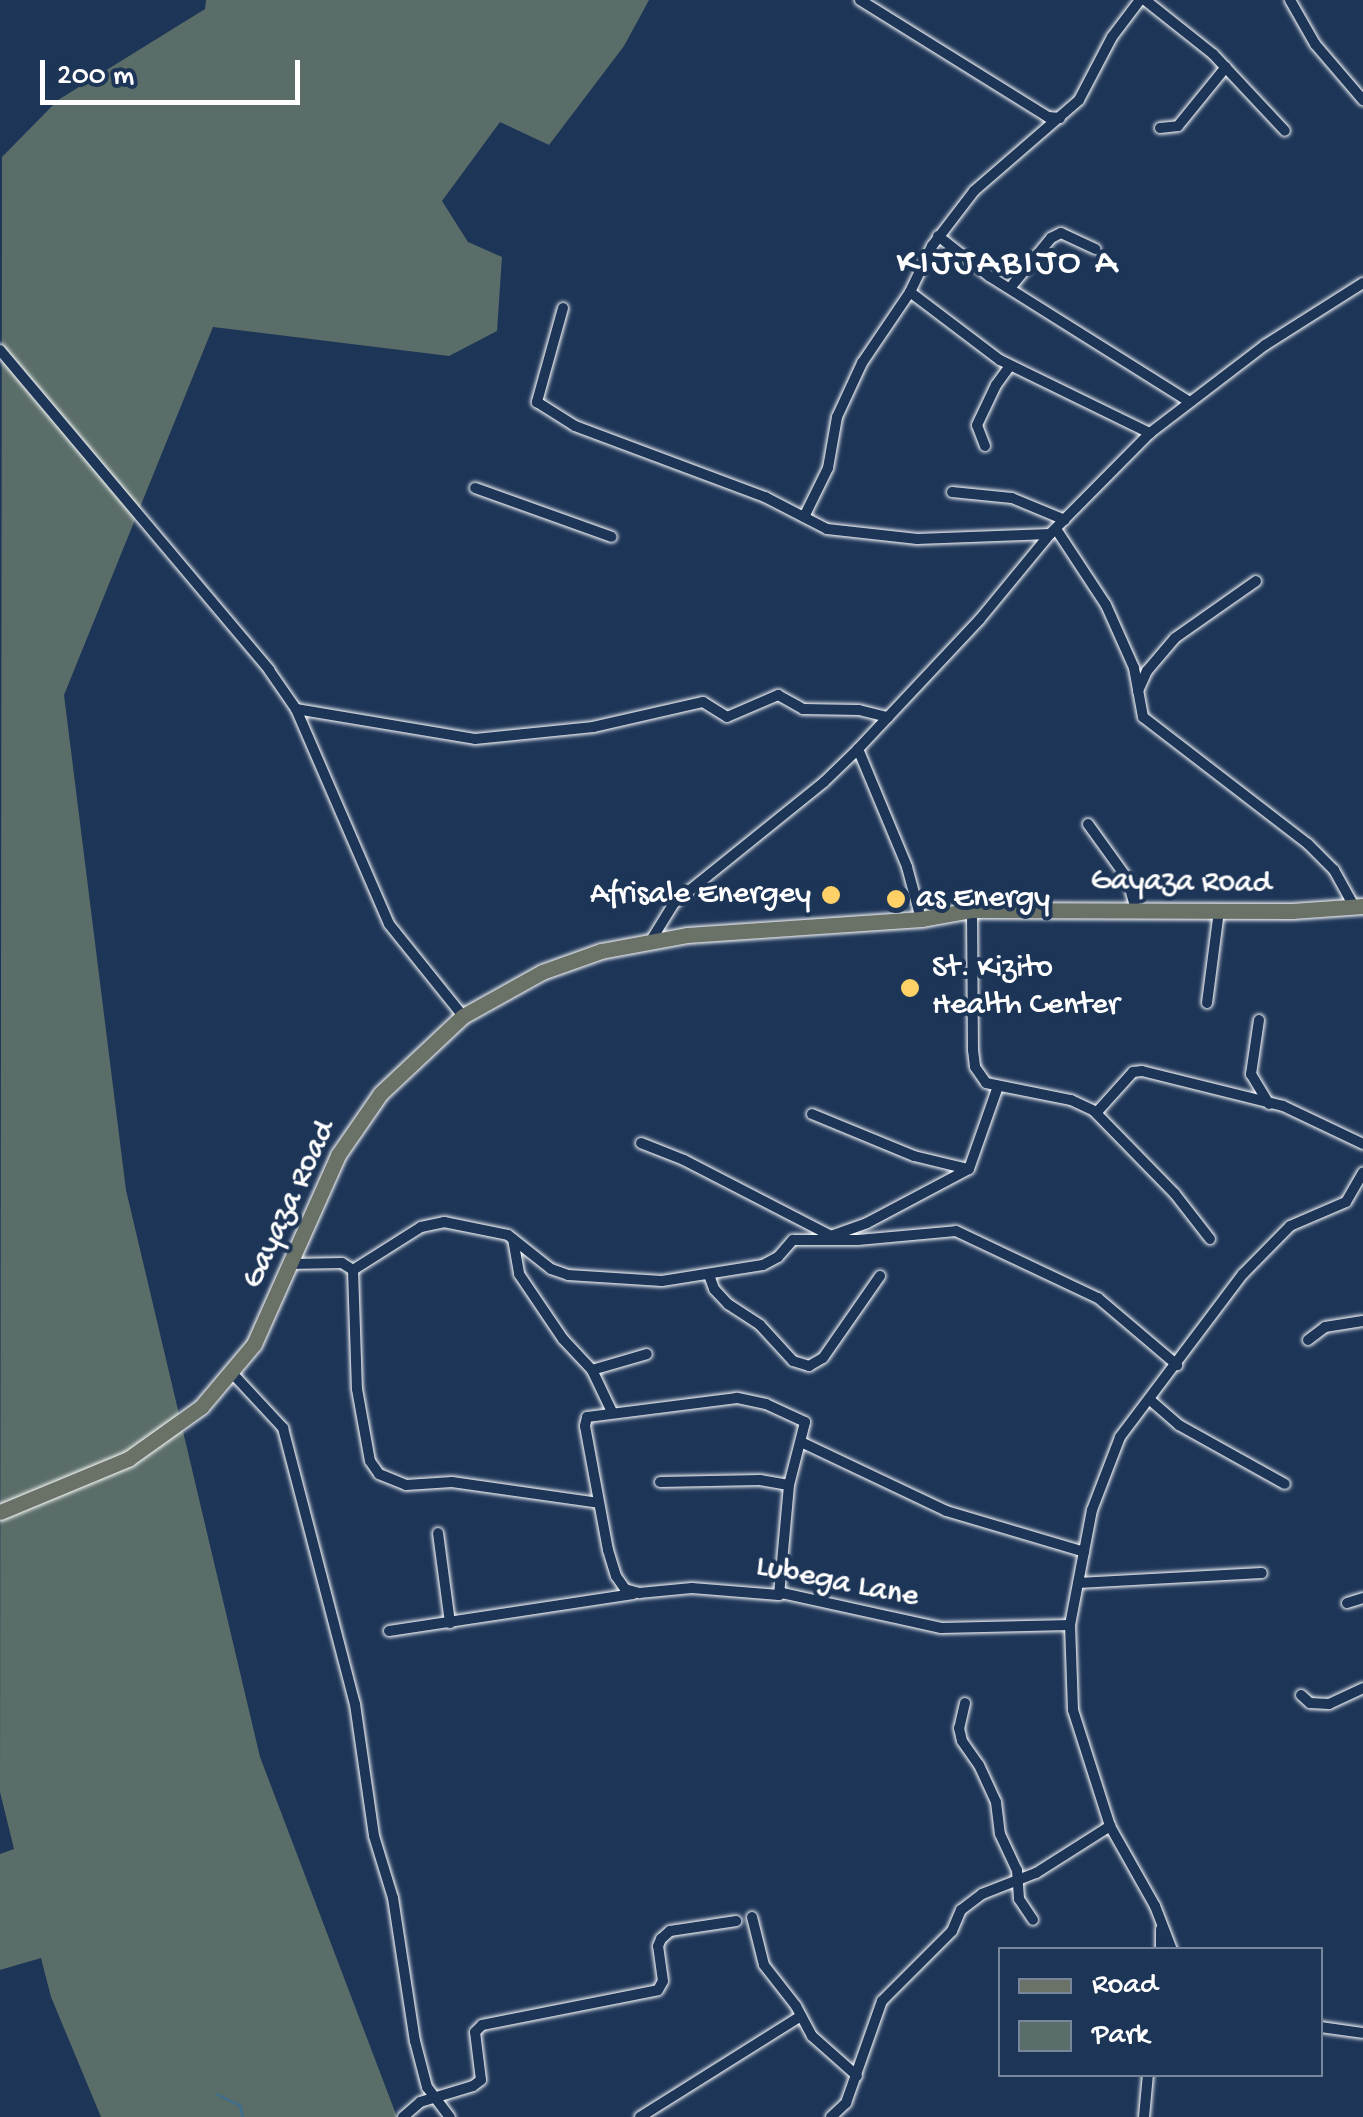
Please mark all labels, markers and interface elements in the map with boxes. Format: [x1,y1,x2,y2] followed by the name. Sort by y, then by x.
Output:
[45,40,305,102] scale bar
[57,60,134,95] text: 200 m
[896,242,1120,288] district label: KIJJABIJO A
[1090,862,1272,904] street label: Gayaza Road
[590,876,811,914] place label: Afrisale Energey
[916,880,1050,918] place label: as Energy
[820,884,842,906] marker: Afrisale Energey
[885,888,907,910] marker: as Energy
[932,951,1119,1026] place label: St. Kizito Health Center
[897,975,923,1001] marker: St. Kizito Health Center
[234,1115,346,1295] street label: Gayaza Road
[752,1548,922,1618] street label: Lubega Lane
[998,1947,1323,2077] legend
[1092,1969,1158,2004] text: Road
[1092,2019,1149,2054] text: Park

